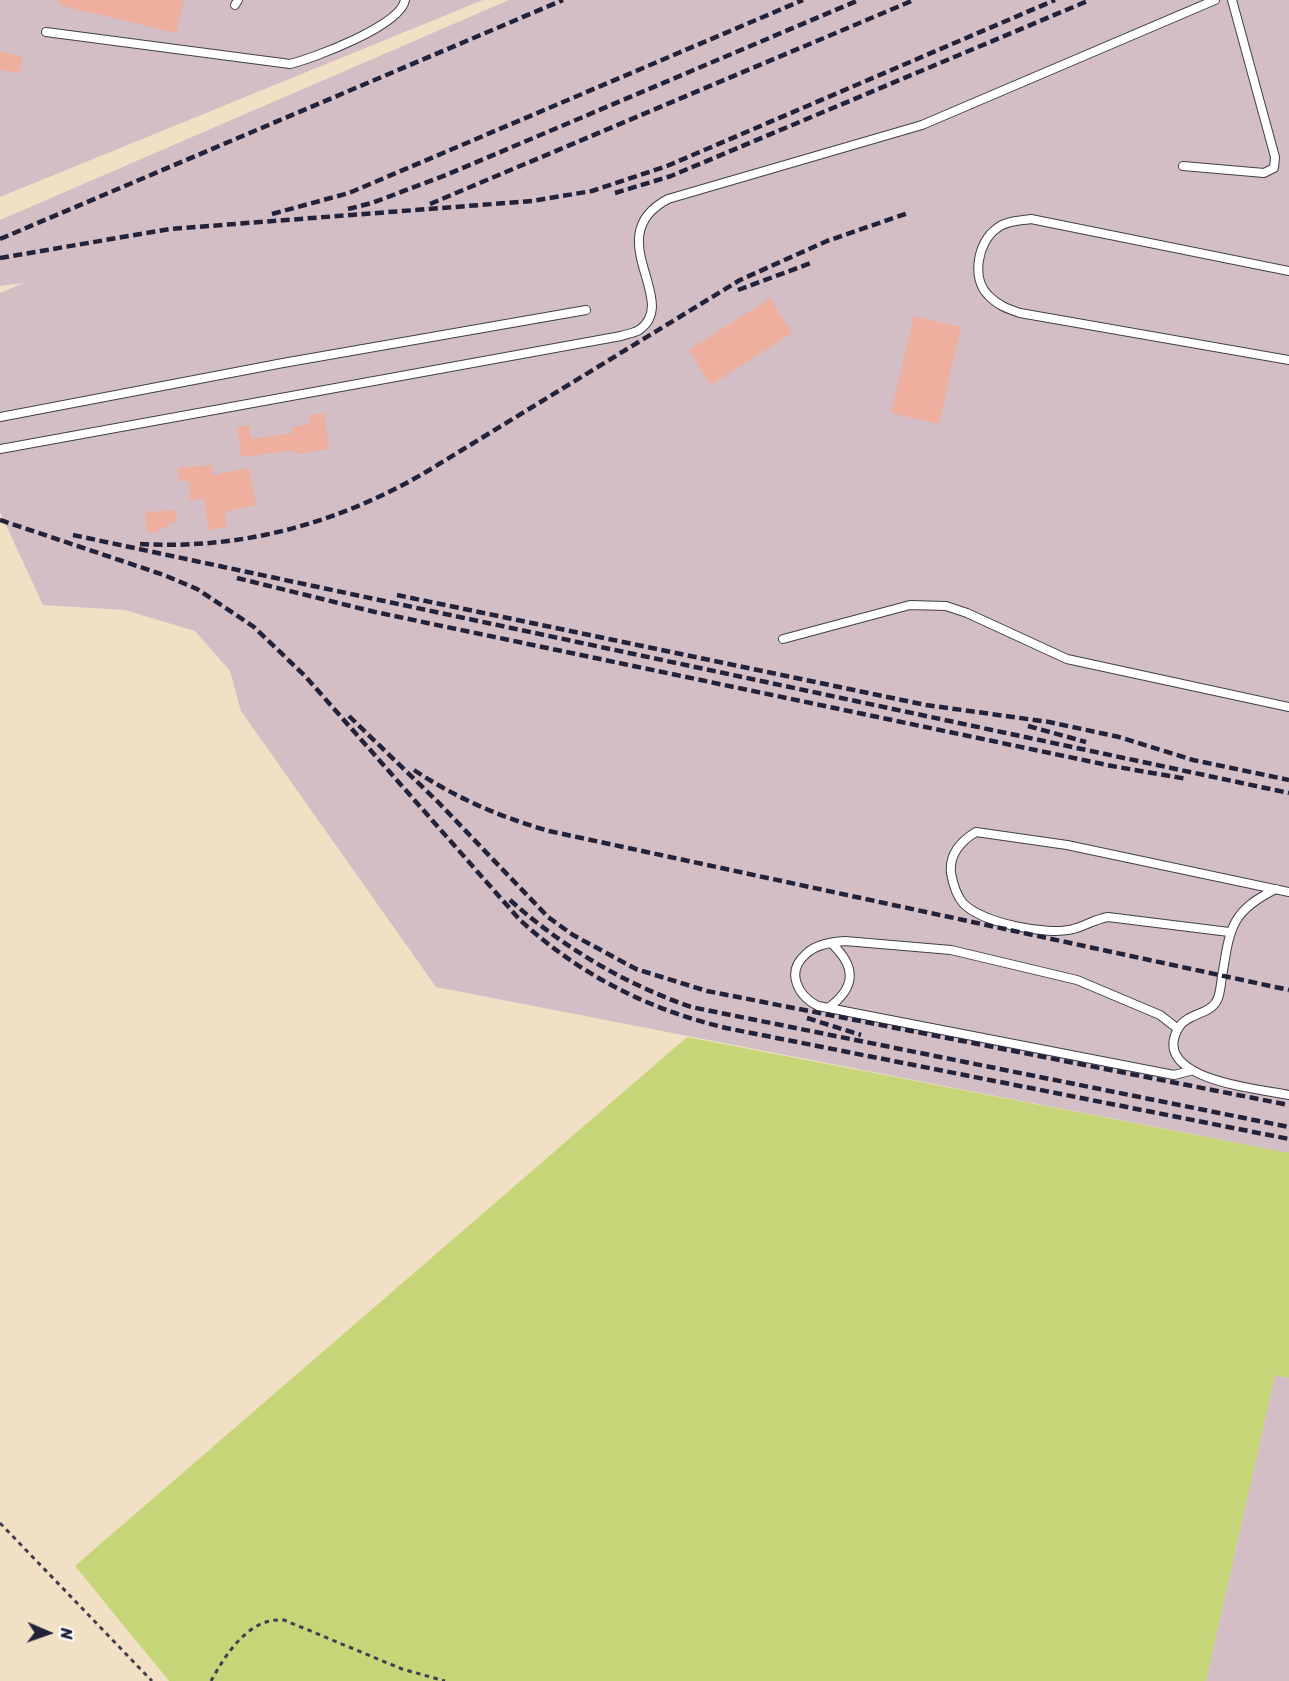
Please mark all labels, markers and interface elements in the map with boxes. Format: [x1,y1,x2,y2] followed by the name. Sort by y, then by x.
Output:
[18,1603,78,1663] north arrow
[52,1628,81,1640] text: N

